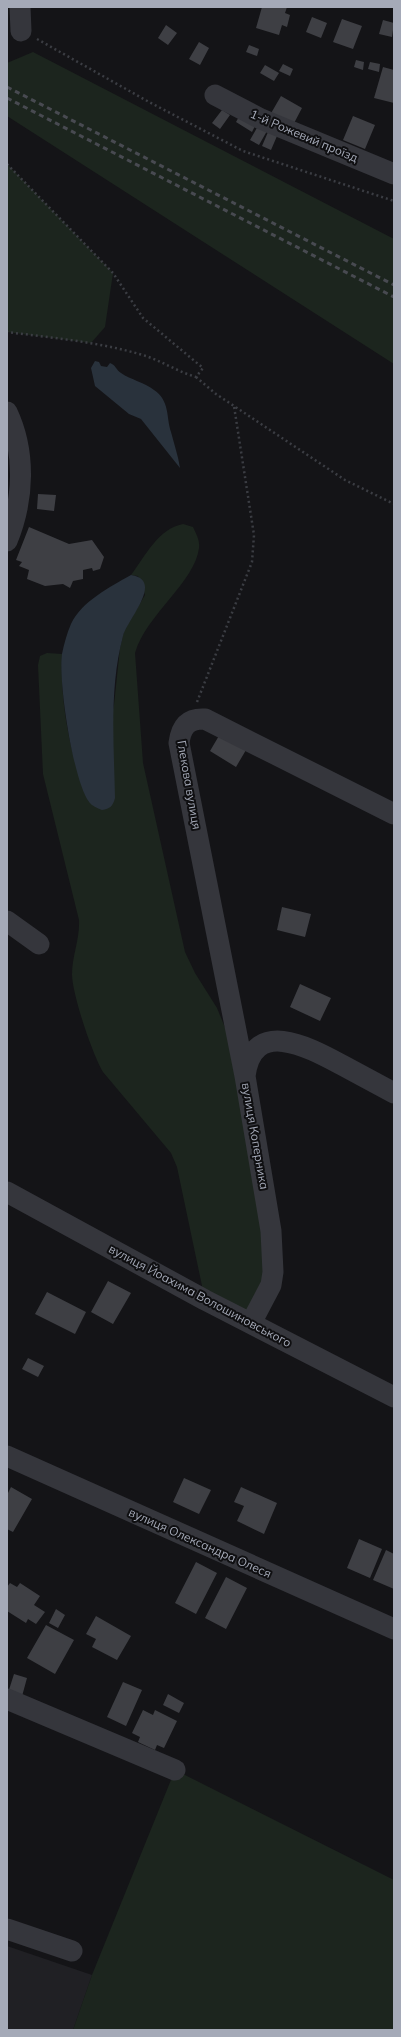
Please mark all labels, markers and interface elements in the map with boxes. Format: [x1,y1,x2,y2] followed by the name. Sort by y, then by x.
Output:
[248,106,360,165] street label: 1-й Рожевий проїзд
[174,739,205,831] street label: Глекова вулиця
[239,1081,272,1190] street label: вулиця Коперника
[106,1241,294,1350] street label: вулиця Йоахима Волошиновського
[127,1504,274,1581] street label: вулиця Олександра Олеся

